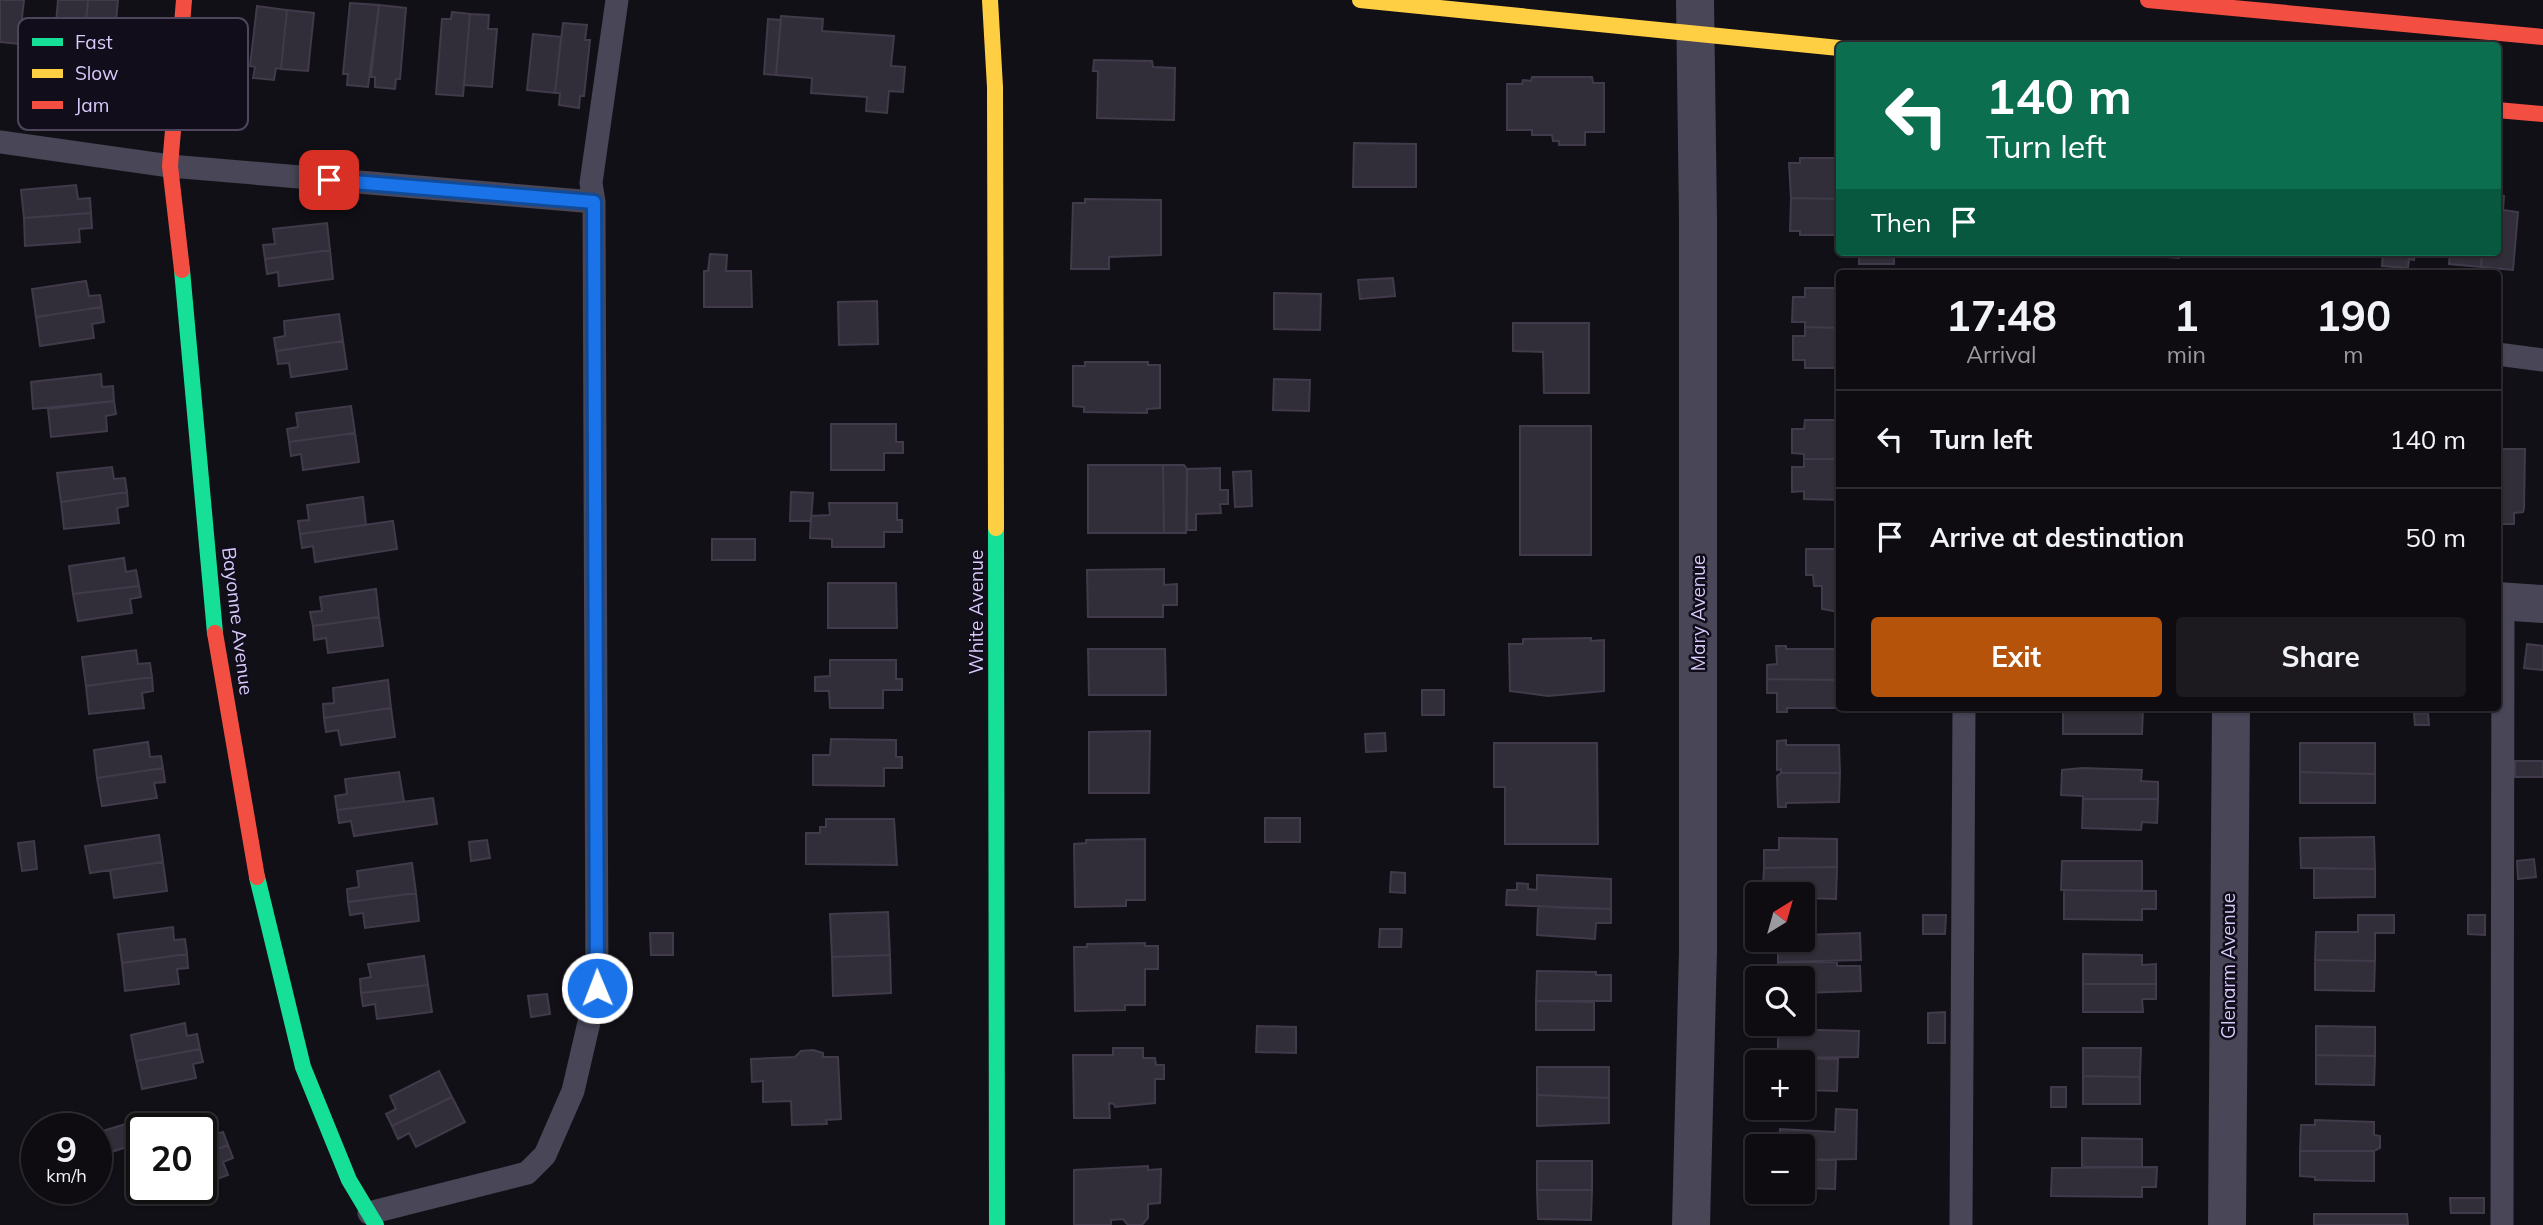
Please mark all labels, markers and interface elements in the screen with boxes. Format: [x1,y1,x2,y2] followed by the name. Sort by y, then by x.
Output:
[18,18,248,130] legend
[75,30,113,54] text: Fast
[75,61,119,85] text: Slow
[1986,65,2132,126] text: 140 m
[1871,70,1962,161] icon: left
[75,93,109,117] text: Jam
[1986,126,2106,166] text: Turn left
[299,150,359,210] pin
[310,161,348,199] icon: arrive
[1945,203,1983,241] icon: arrive
[1871,206,1931,239] text: Then
[1946,289,2057,342] text: 17:48
[2174,289,2199,342] text: 1
[2316,289,2391,342] text: 190
[1966,340,2037,369] text: Arrival
[2167,340,2206,369] text: min
[2343,340,2364,369] text: m
[1871,420,1909,458] icon: left
[1930,423,2032,456] text: Turn left
[2390,423,2466,456] text: 140 m
[1871,518,1909,556] icon: arrive
[1930,521,2185,554] text: Arrive at destination
[2405,521,2466,554] text: 50 m
[217,546,259,696] street label: Bayonne Avenue
[964,550,988,674] street label: White Avenue
[1686,555,1710,671] street label: Mary Avenue
[1871,617,2162,697] button: Exit
[2176,617,2466,697] button: Share
[1745,882,1815,952] north arrow
[1745,882,1815,1204] map controls
[2216,893,2240,1039] street label: Glenarm Avenue
[560,951,634,1025] position arrow
[1745,966,1815,1036] button: search
[1745,1050,1815,1120] button: +
[126,1113,217,1204] speed limit sign: 20
[56,1127,77,1171] text: 9
[1745,1134,1815,1204] button: −
[46,1164,87,1187] text: km/h

